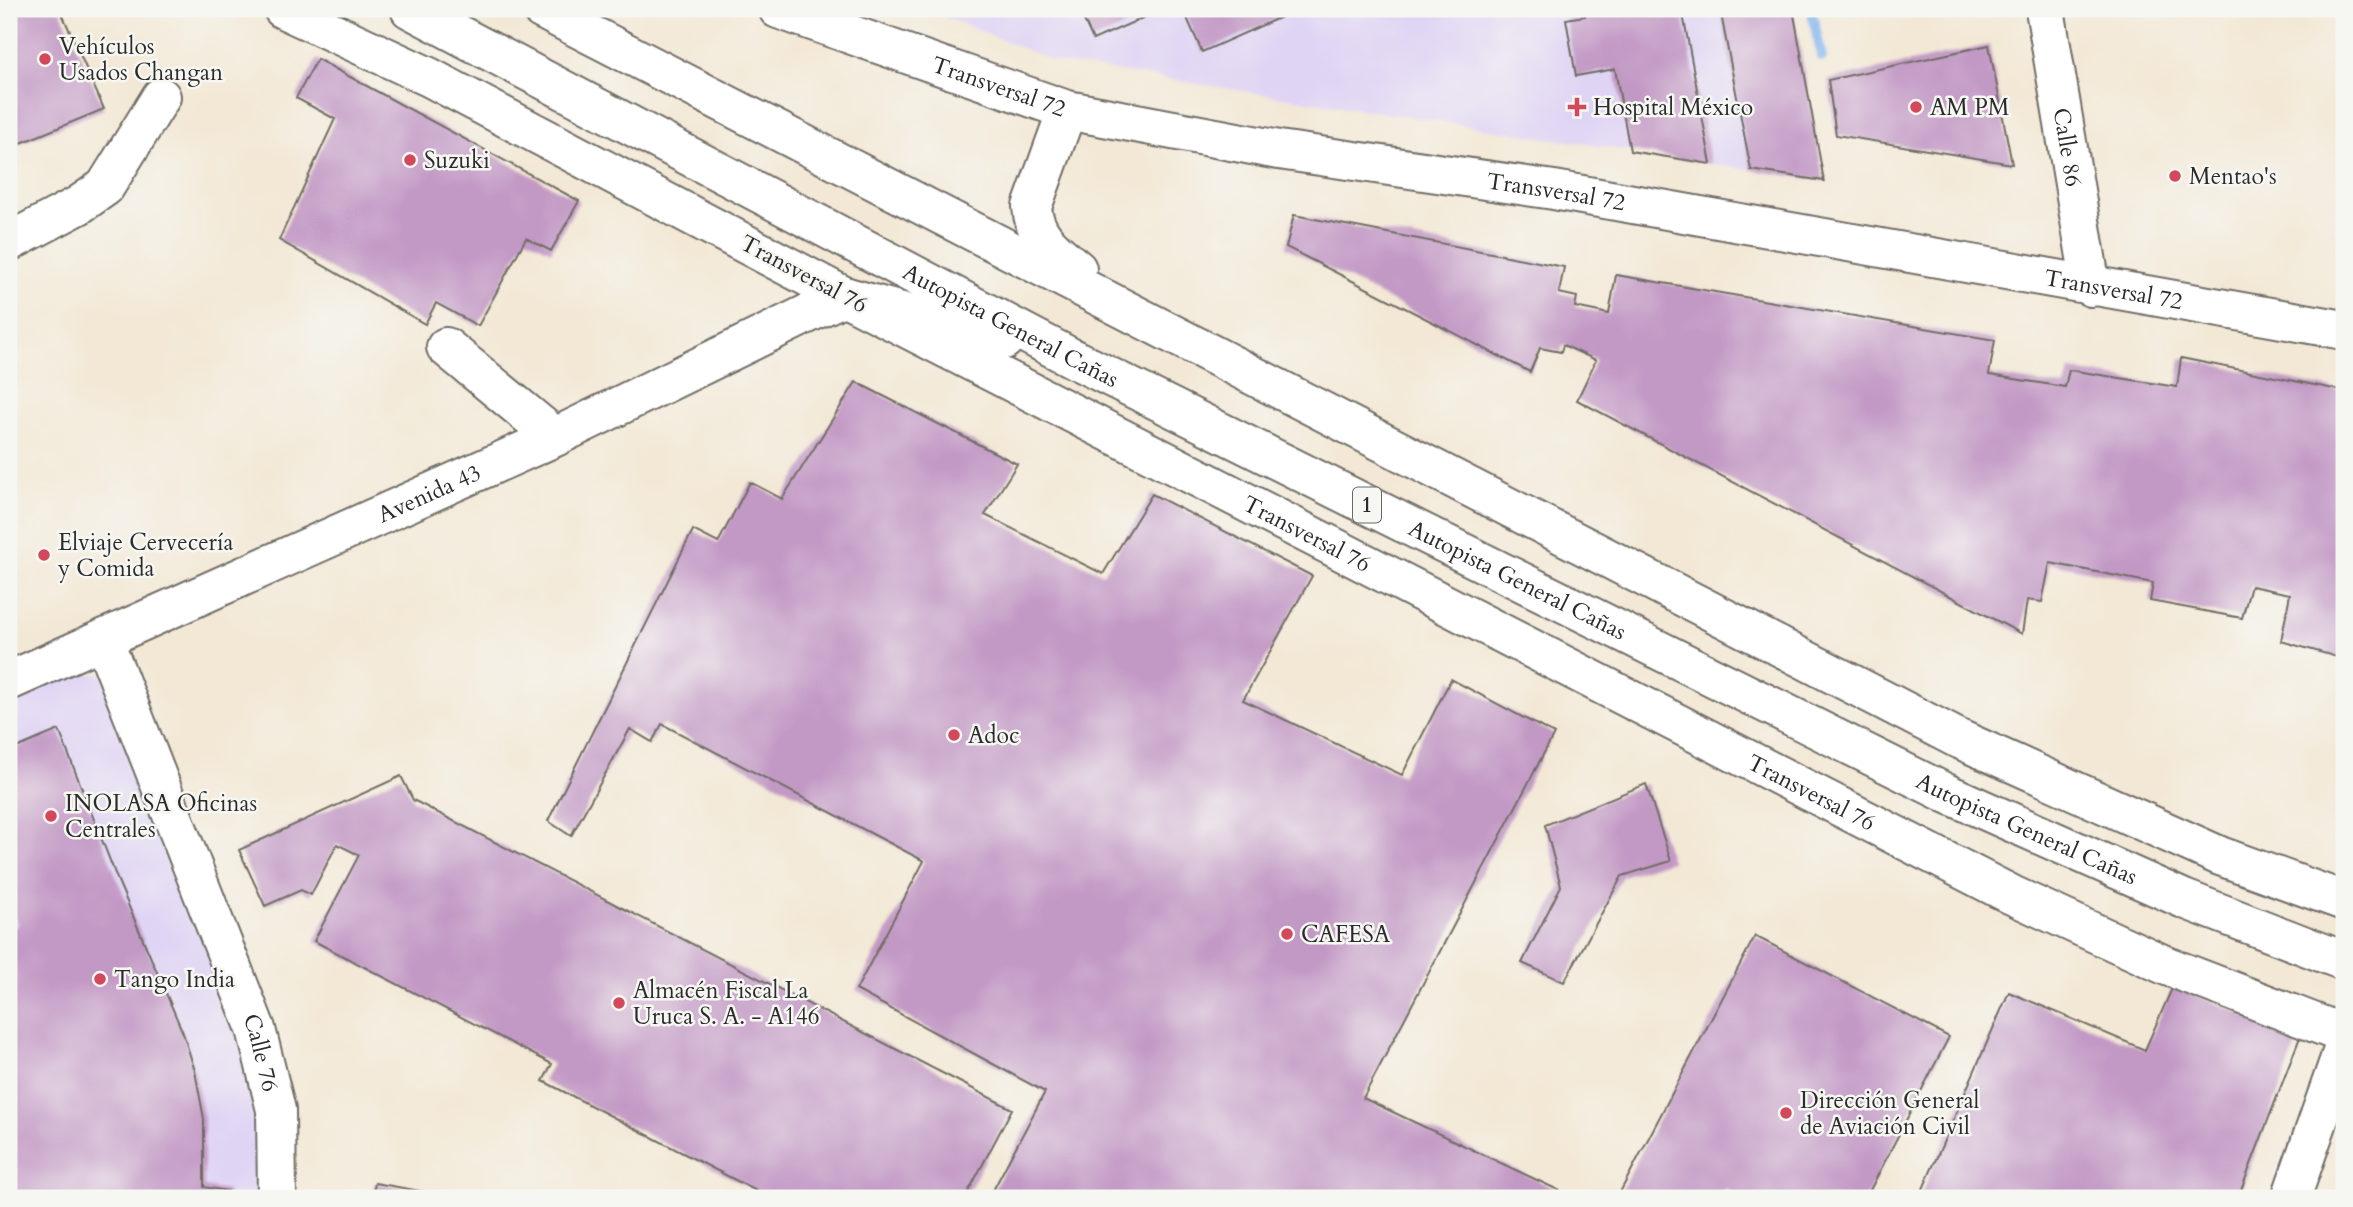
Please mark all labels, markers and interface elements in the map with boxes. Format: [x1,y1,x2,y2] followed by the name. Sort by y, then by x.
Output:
[59,31,223,88] place label: Vehículos Usados Changan
[928,49,1070,124] street label: Transversal 72
[37,51,53,67] marker: Vehículos Usados Changan
[1593,92,1753,123] place label: Hospital México
[1930,92,2010,123] place label: AM PM
[1567,97,1587,117] marker: Hospital México
[1908,99,1924,115] marker: AM PM
[2046,105,2090,189] street label: Calle 86
[424,145,490,176] place label: Suzuki
[402,152,418,168] marker: Suzuki
[2189,161,2277,192] place label: Mentao's
[1485,165,1628,218] street label: Transversal 72
[2167,168,2183,184] marker: Mentao's
[735,228,873,320] street label: Transversal 76
[898,256,1124,394] street label: Autopista General Cañas
[2042,262,2185,317] street label: Transversal 72
[372,457,485,530] street label: Avenida 43
[1238,488,1376,579] street label: Transversal 76
[1353,488,1381,522] road number: 1
[1403,513,1632,647] street label: Autopista General Cañas
[57,527,233,584] place label: Elviaje Cervecería y Comida
[36,547,52,563] marker: Elviaje Cervecería y Comida
[968,720,1020,751] place label: Adoc
[946,727,962,743] marker: Adoc
[1742,747,1881,838] street label: Transversal 76
[1911,765,2142,892] street label: Autopista General Cañas
[65,788,257,845] place label: INOLASA Oficinas Centrales
[43,808,59,824] marker: INOLASA Oficinas Centrales
[1301,919,1391,950] place label: CAFESA
[1279,926,1295,942] marker: CAFESA
[114,964,235,995] place label: Tango India
[92,971,108,987] marker: Tango India
[633,975,819,1032] place label: Almacén Fiscal La Uruca S. A. - A146
[611,995,627,1011] marker: Almacén Fiscal La Uruca S. A. - A146
[236,1009,286,1095] street label: Calle 76
[1800,1085,1980,1142] place label: Dirección General de Aviación Civil
[1778,1105,1794,1121] marker: Dirección General de Aviación Civil

